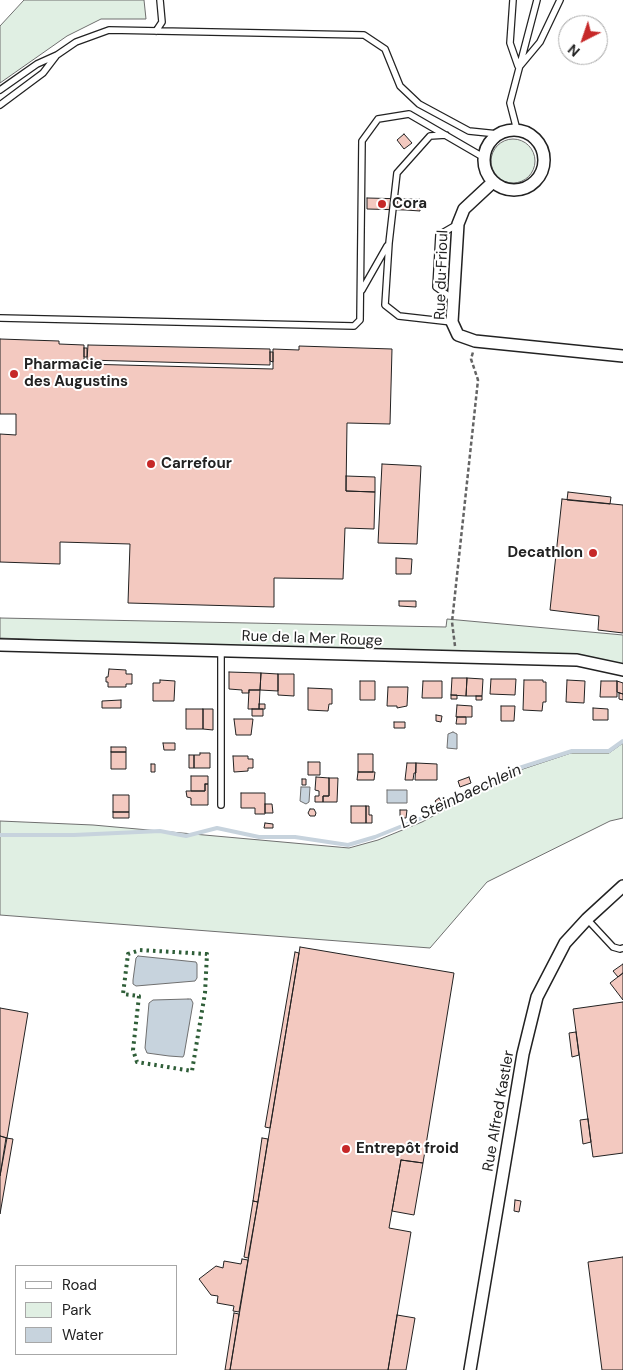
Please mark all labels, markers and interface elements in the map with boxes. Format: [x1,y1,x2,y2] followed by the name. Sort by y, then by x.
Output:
[558,15,608,65] north arrow
[564,40,584,61] text: N
[392,195,427,213] place label: Cora
[376,198,388,210] marker: Cora
[431,230,453,320] street label: Rue du Frioul
[24,356,128,391] place label: Pharmacie des Augustins
[8,368,20,380] marker: Pharmacie des Augustins
[161,455,232,473] place label: Carrefour
[145,458,157,470] marker: Carrefour
[507,544,583,562] place label: Decathlon
[587,547,599,559] marker: Decathlon
[241,628,383,650] street label: Rue de la Mer Rouge
[397,761,525,833] water label: Le Steinbaechlein
[479,1049,519,1173] street label: Rue Alfred Kastler
[356,1140,459,1158] place label: Entrepôt froid
[340,1143,352,1155] marker: Entrepôt froid
[15,1265,178,1355] legend
[62,1275,97,1295] text: Road
[62,1300,92,1320] text: Park
[62,1325,103,1345] text: Water

